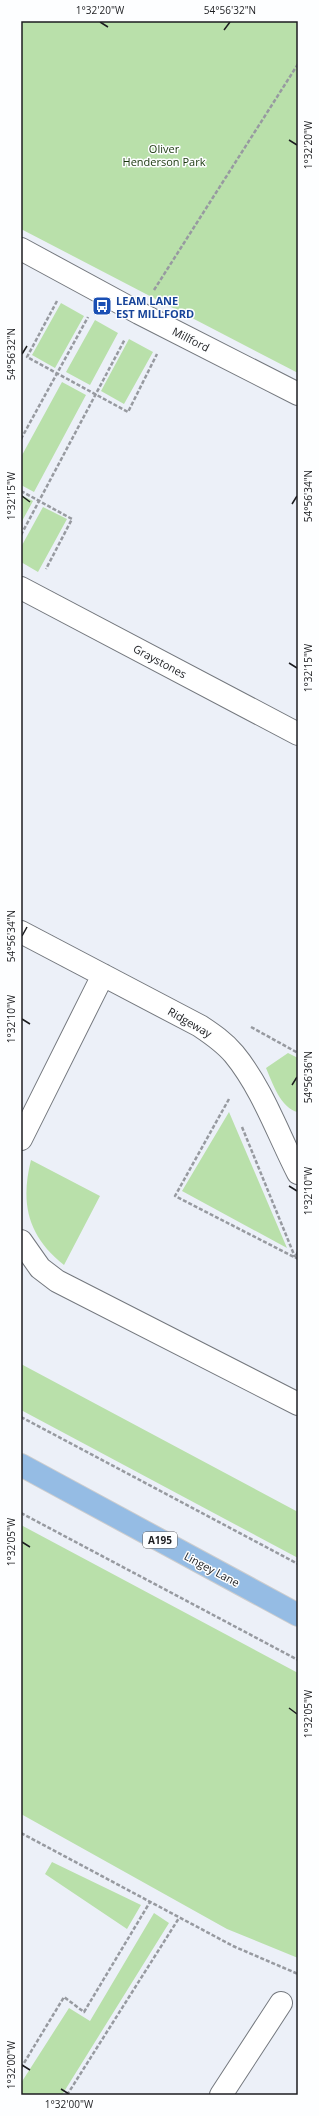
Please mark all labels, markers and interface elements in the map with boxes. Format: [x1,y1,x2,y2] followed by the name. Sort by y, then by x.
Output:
[76,3,125,17] text: 1°32'20"W
[204,3,256,17] text: 54°56'32"N
[301,120,315,169] text: 1°32'20"W
[123,141,206,169] park label: Oliver Henderson Park
[116,293,194,321] place label: LEAM LANE EST MILLFORD
[91,295,113,317] bus stop icon: LEAM LANE EST MILLFORD
[170,323,212,355] street label: Millford
[4,328,18,380] text: 54°56'32"N
[301,470,315,522] text: 54°56'34"N
[4,471,18,520] text: 1°32'15"W
[131,641,189,681] street label: Graystones
[301,643,315,692] text: 1°32'15"W
[4,910,18,962] text: 54°56'34"N
[4,994,18,1043] text: 1°32'10"W
[165,1003,215,1041] street label: Ridgeway
[301,1051,315,1103] text: 54°56'36"N
[301,1166,315,1215] text: 1°32'10"W
[4,1517,18,1566] text: 1°32'05"W
[143,1532,177,1548] road number: A195
[182,1548,242,1590] street label: Lingey Lane
[301,1689,315,1738] text: 1°32'05"W
[4,2040,18,2089] text: 1°32'00"W
[45,2097,94,2111] text: 1°32'00"W

